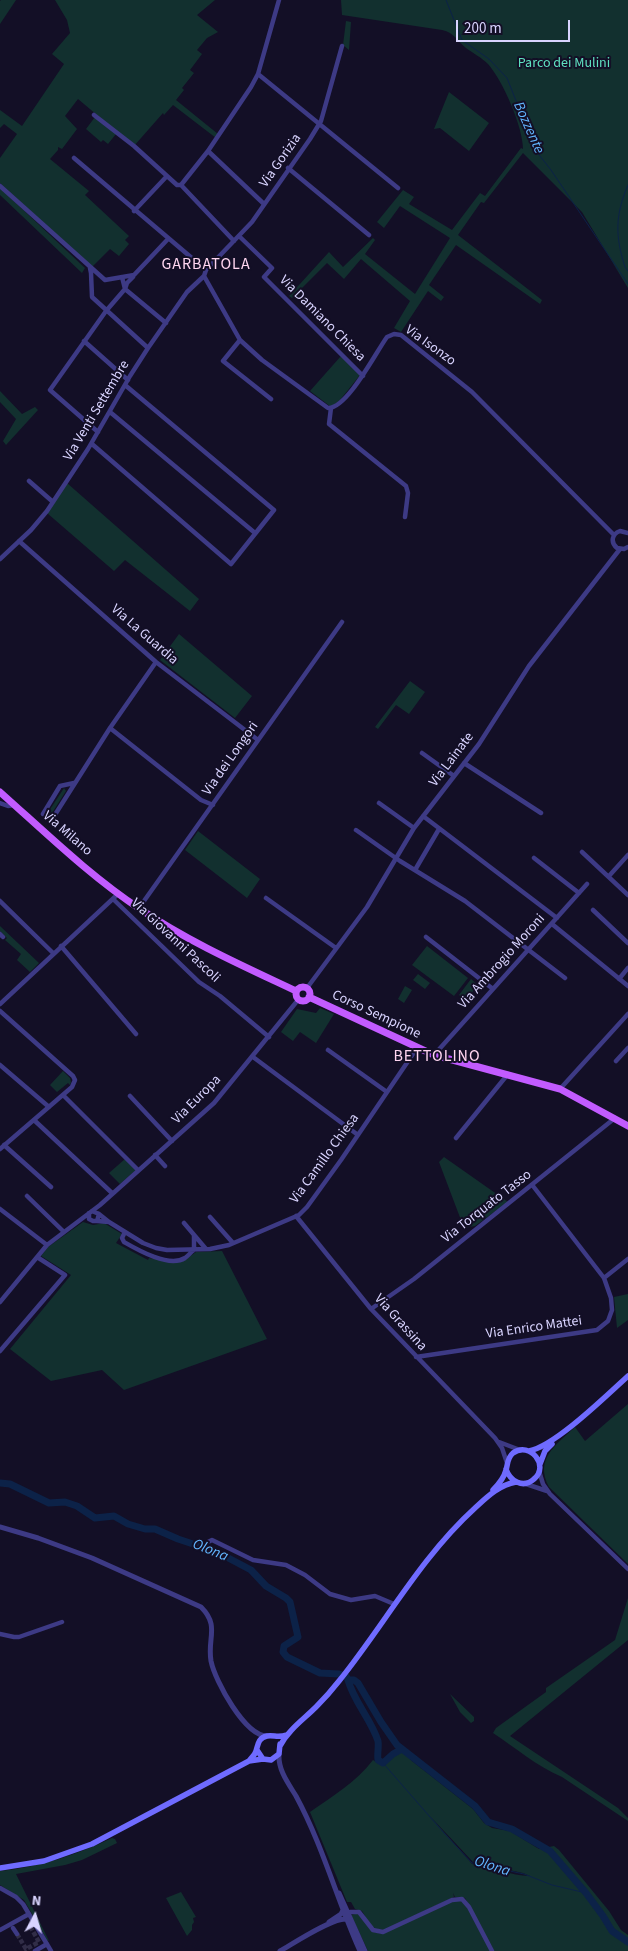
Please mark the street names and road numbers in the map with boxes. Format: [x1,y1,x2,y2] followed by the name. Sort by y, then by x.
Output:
[256,131,306,191] street label: Via Gorizia
[275,272,369,366] street label: Via Damiano Chiesa
[401,322,459,370] street label: Via Isonzo
[60,358,134,464] street label: Via Venti Settembre
[107,601,181,669] street label: Via La Guardia
[199,719,263,799] street label: Via dei Longori
[426,729,478,791] street label: Via Lainate
[39,808,95,860] street label: Via Milano
[127,895,223,987] street label: Via Giovanni Pascoli
[455,911,549,1013] street label: Via Ambrogio Moroni
[329,987,423,1043] street label: Corso Sempione
[169,1072,225,1128] street label: Via Europa
[287,1111,363,1207] street label: Via Camillo Chiesa
[439,1167,535,1247] street label: Via Torquato Tasso
[370,1291,430,1355] street label: Via Grassina
[485,1313,583,1343] street label: Via Enrico Mattei

